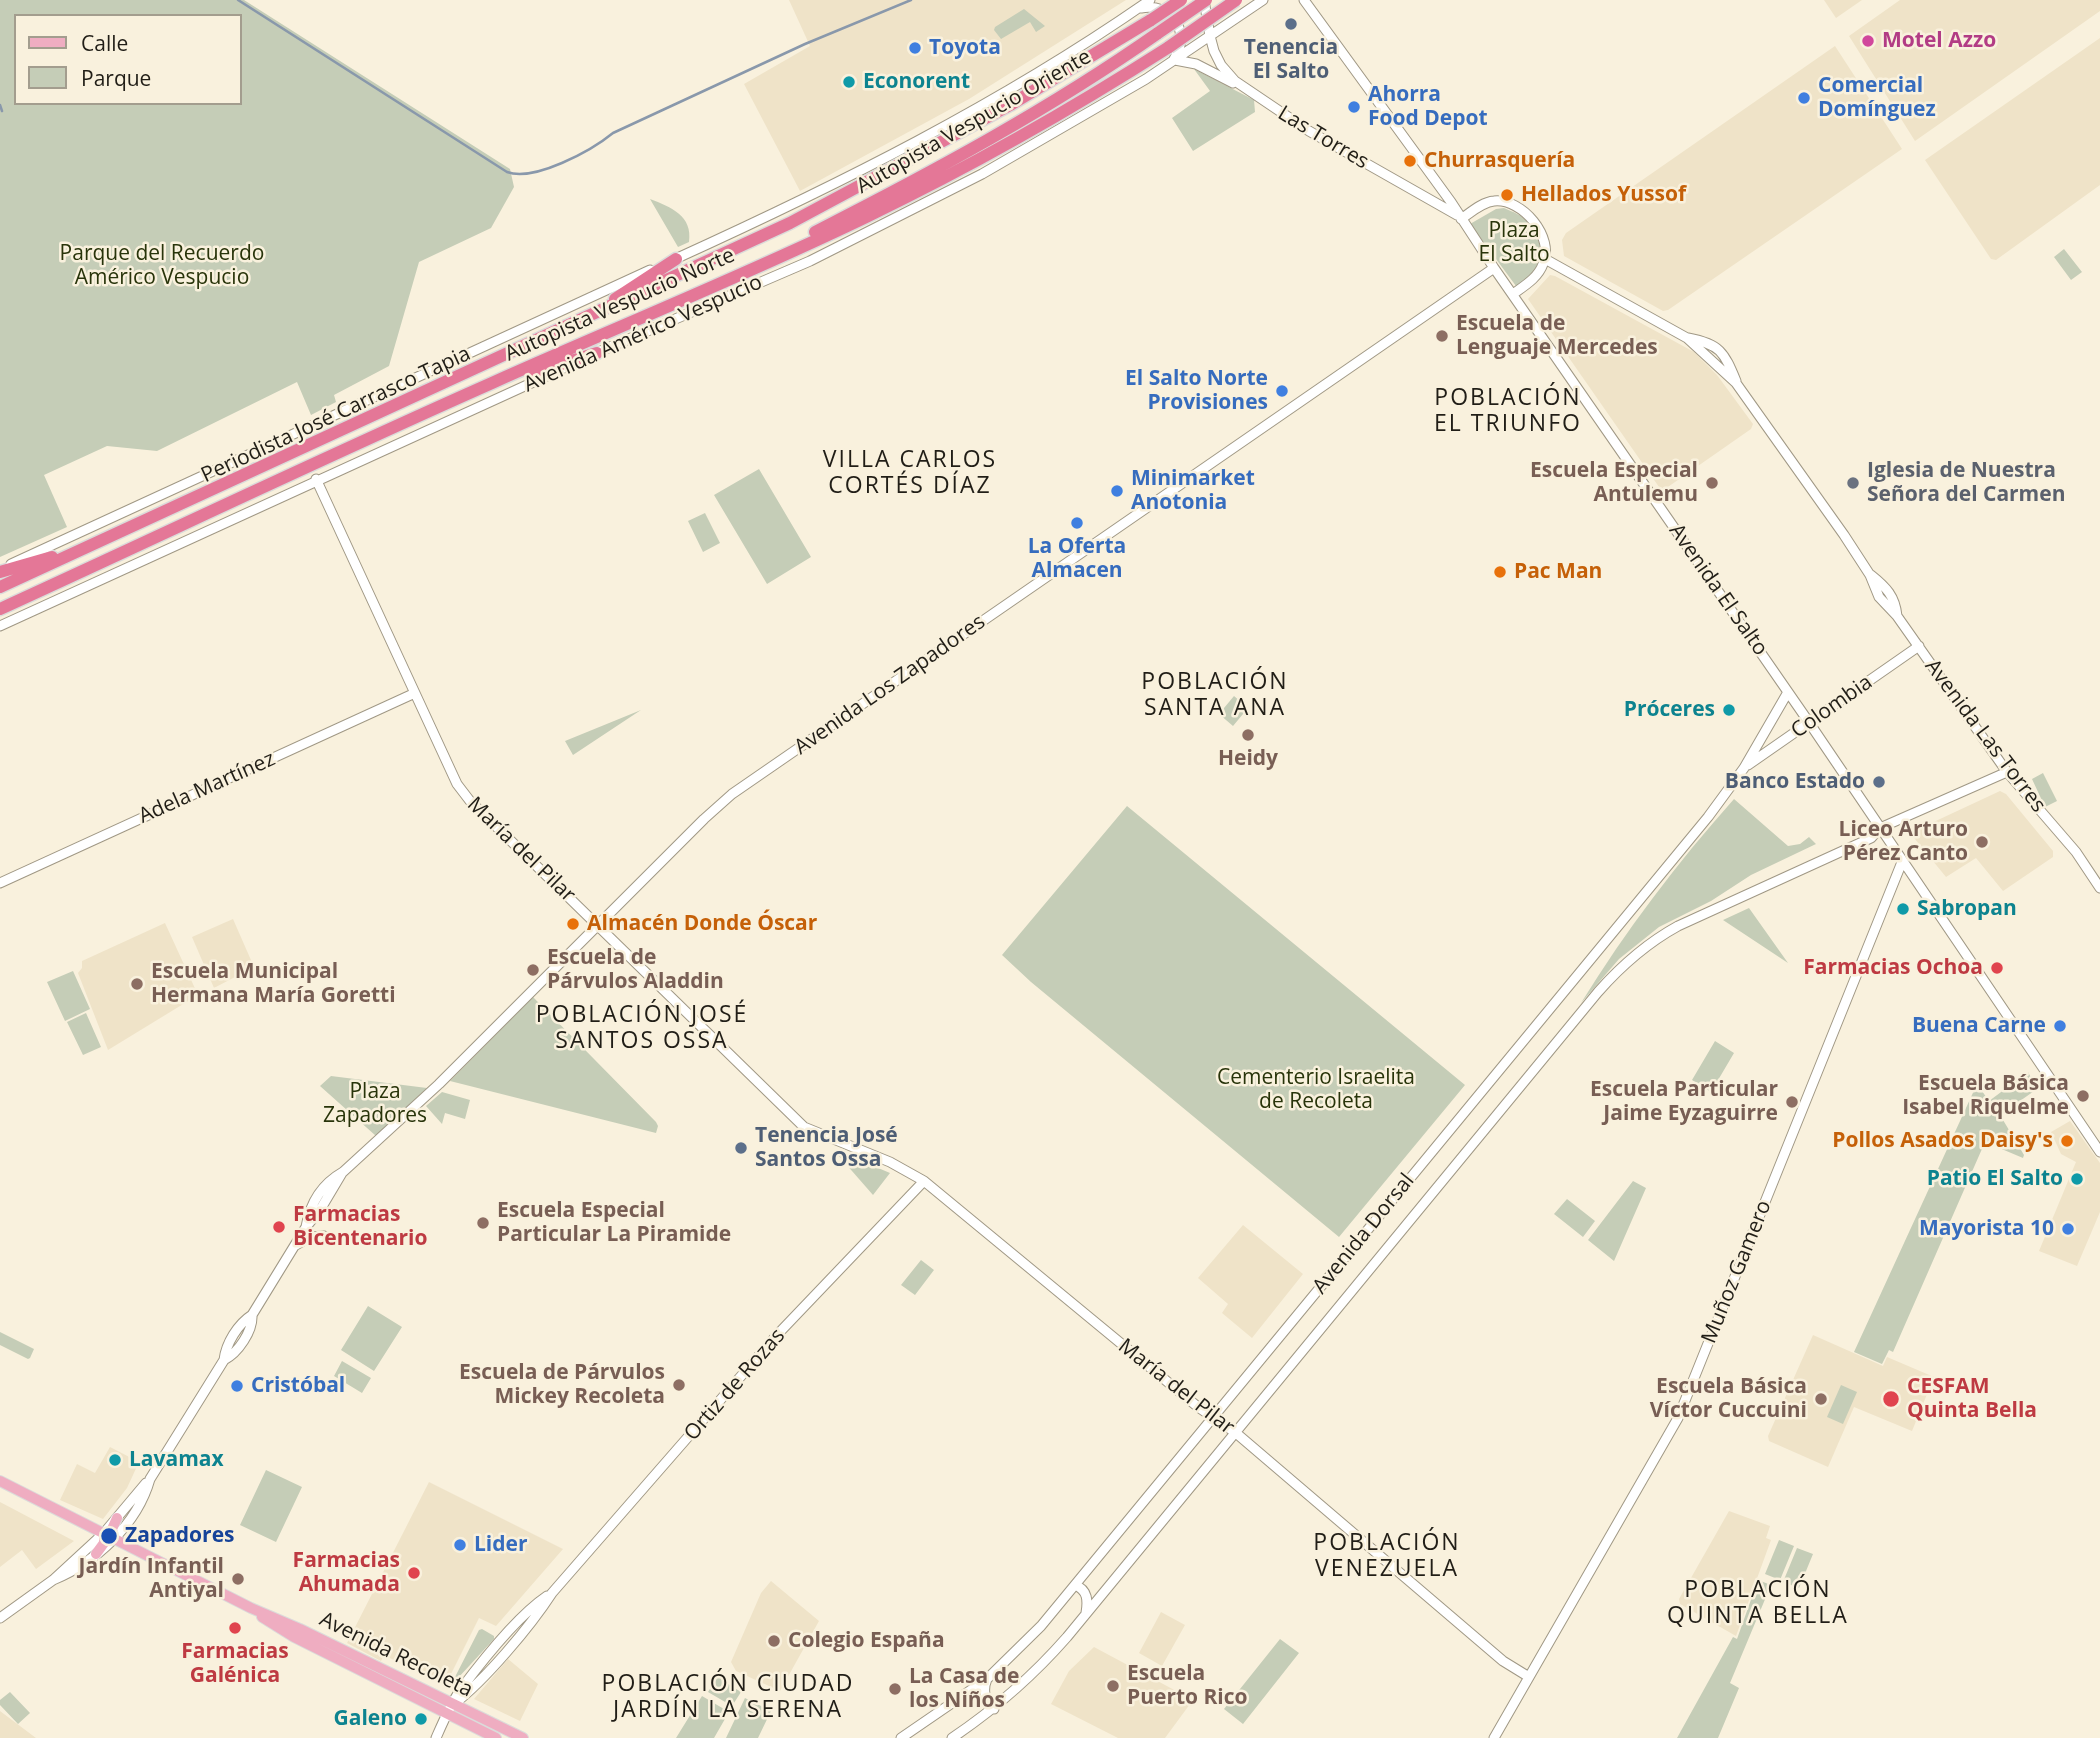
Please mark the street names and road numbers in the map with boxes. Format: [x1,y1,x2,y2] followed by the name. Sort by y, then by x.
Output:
[852,44,1096,200] street label: Autopista Vespucio Oriente
[1273,101,1373,175] street label: Las Torres
[501,243,739,367] street label: Autopista Vespucio Norte
[520,270,766,398] street label: Avenida Américo Vespucio
[197,341,475,489] street label: Periodista José Carrasco Tapia
[1663,519,1773,661] street label: Avenida El Salto
[790,610,990,760] street label: Avenida Los Zapadores
[1919,655,2051,817] street label: Avenida Las Torres
[1787,670,1877,744] street label: Colombia
[135,747,279,829] street label: Adela Martínez
[462,792,580,908] street label: María del Pilar
[1308,1169,1420,1299] street label: Avenida Dorsal
[1697,1197,1777,1347] street label: Muñoz Gamero
[679,1324,791,1446] street label: Ortiz de Rozas
[1113,1334,1239,1440] street label: María del Pilar
[315,1607,477,1703] street label: Avenida Recoleta

